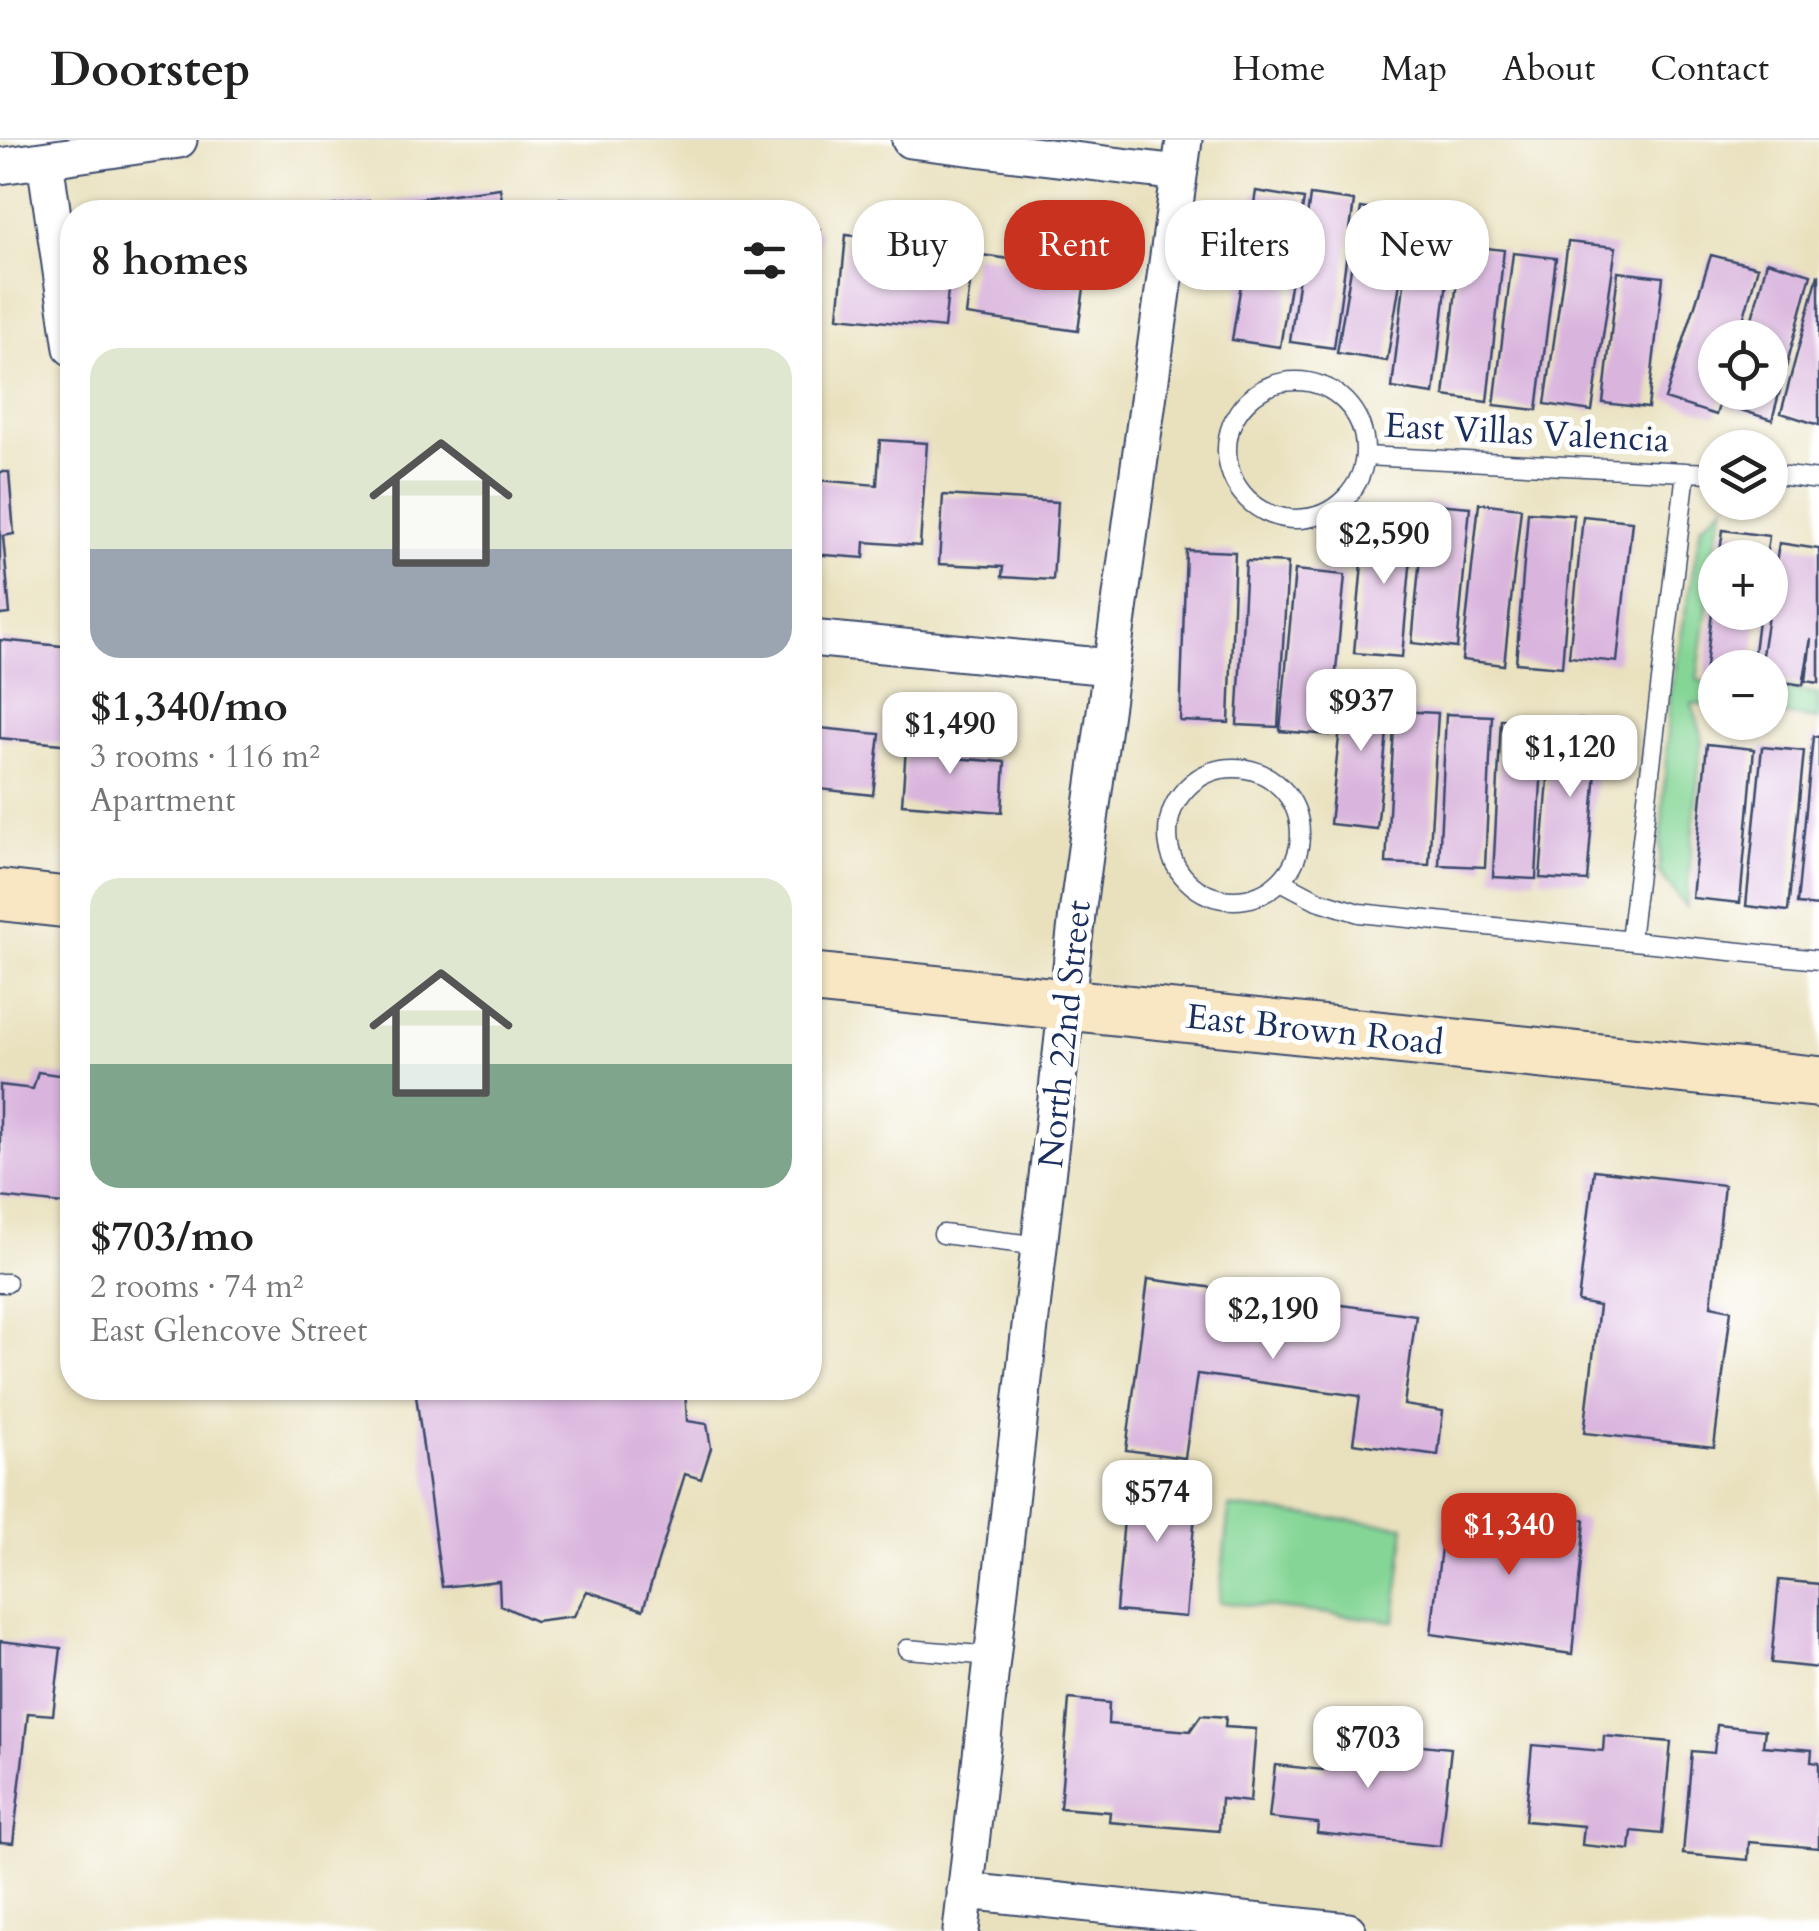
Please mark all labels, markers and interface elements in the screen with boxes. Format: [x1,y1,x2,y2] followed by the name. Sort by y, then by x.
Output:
[50,37,251,102] text: Doorstep
[1232,45,1326,93] text: Home
[1381,45,1447,93] text: Map
[1502,45,1595,93] text: About
[1650,45,1769,93] text: Contact
[852,200,984,290] chip: Buy
[1004,200,1145,290] chip: Rent
[1165,200,1325,290] chip: Filters
[1345,200,1489,290] chip: New
[90,232,248,289] text: 8 homes
[737,233,792,288] icon: filters
[1698,320,1788,740] map controls
[1698,320,1788,410] button: locate
[1383,402,1670,464] street label: East Villas Valencia
[351,413,531,593] icon: home
[1698,430,1788,520] button: layers
[1303,502,1465,587] pin: $2,590
[1338,512,1430,556] text: $2,590
[1698,540,1788,630] button: +
[1698,650,1788,740] button: −
[1302,669,1420,754] pin: $937
[90,678,288,735] text: $1,340/mo
[1328,679,1394,723] text: $937
[869,692,1031,777] pin: $1,490
[904,702,996,746] text: $1,490
[1489,715,1651,800] pin: $1,120
[1524,725,1616,769] text: $1,120
[90,735,320,779] text: 3 rooms · 116 m²
[90,779,235,823] text: Apartment
[1027,898,1103,1170] street label: North 22nd Street
[351,943,531,1123] icon: home
[1184,993,1446,1067] street label: East Brown Road
[90,1208,254,1265] text: $703/mo
[90,1265,303,1309] text: 2 rooms · 74 m²
[1192,1277,1354,1362] pin: $2,190
[1227,1287,1319,1331] text: $2,190
[90,1309,367,1353] text: East Glencove Street
[1098,1460,1216,1545] pin: $574
[1124,1470,1190,1514] text: $574
[1428,1493,1590,1578] pin: $1,340
[1463,1503,1555,1547] text: $1,340
[1309,1706,1427,1791] pin: $703
[1335,1716,1401,1760] text: $703

